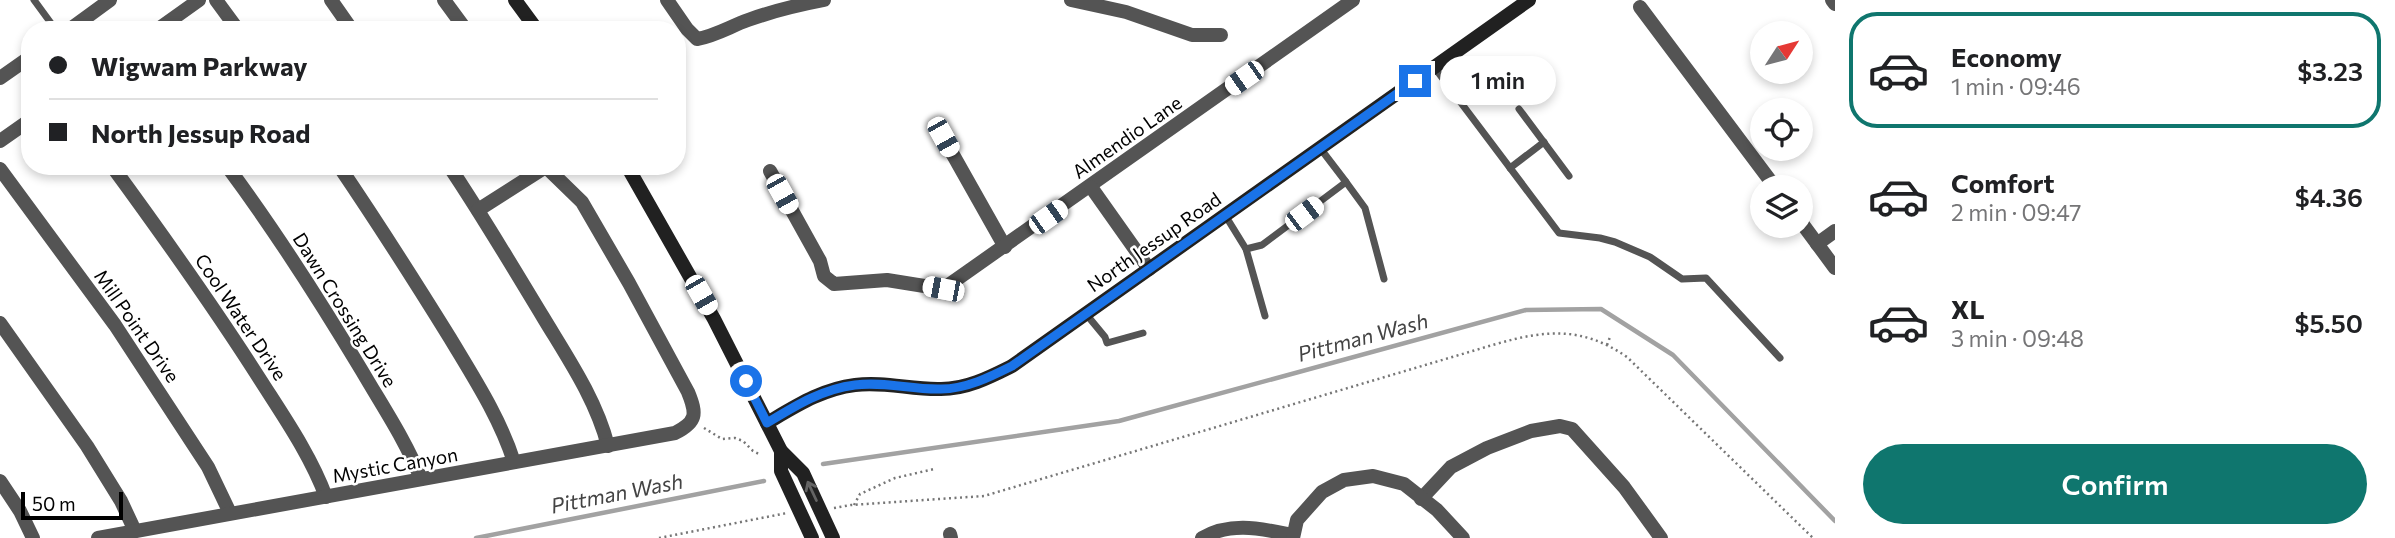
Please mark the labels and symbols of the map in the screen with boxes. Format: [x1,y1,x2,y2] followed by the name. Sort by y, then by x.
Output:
[1750,21,1813,84] north arrow
[1440,56,1555,106] callout: 1 min
[1221,57,1268,99] car
[1399,65,1431,97] route end
[1068,90,1186,183] street label: Almendio Lane
[924,114,963,160] car
[763,171,802,217] car
[1082,187,1225,296] street label: North Jessup Road
[1281,193,1328,235] car
[1025,196,1072,238] car
[289,228,402,391] street label: Dawn Crossing Drive
[191,249,292,384] street label: Cool Water Drive
[90,265,185,387] street label: Mill Point Drive
[682,272,721,318] car
[921,275,966,303] car
[1295,307,1431,366] water label: Pittman Wash
[730,365,762,397] route start
[330,442,459,487] street label: Mystic Canyon
[549,467,685,518] water label: Pittman Wash
[805,481,818,502] one-way arrow
[21,489,122,521] scale bar

